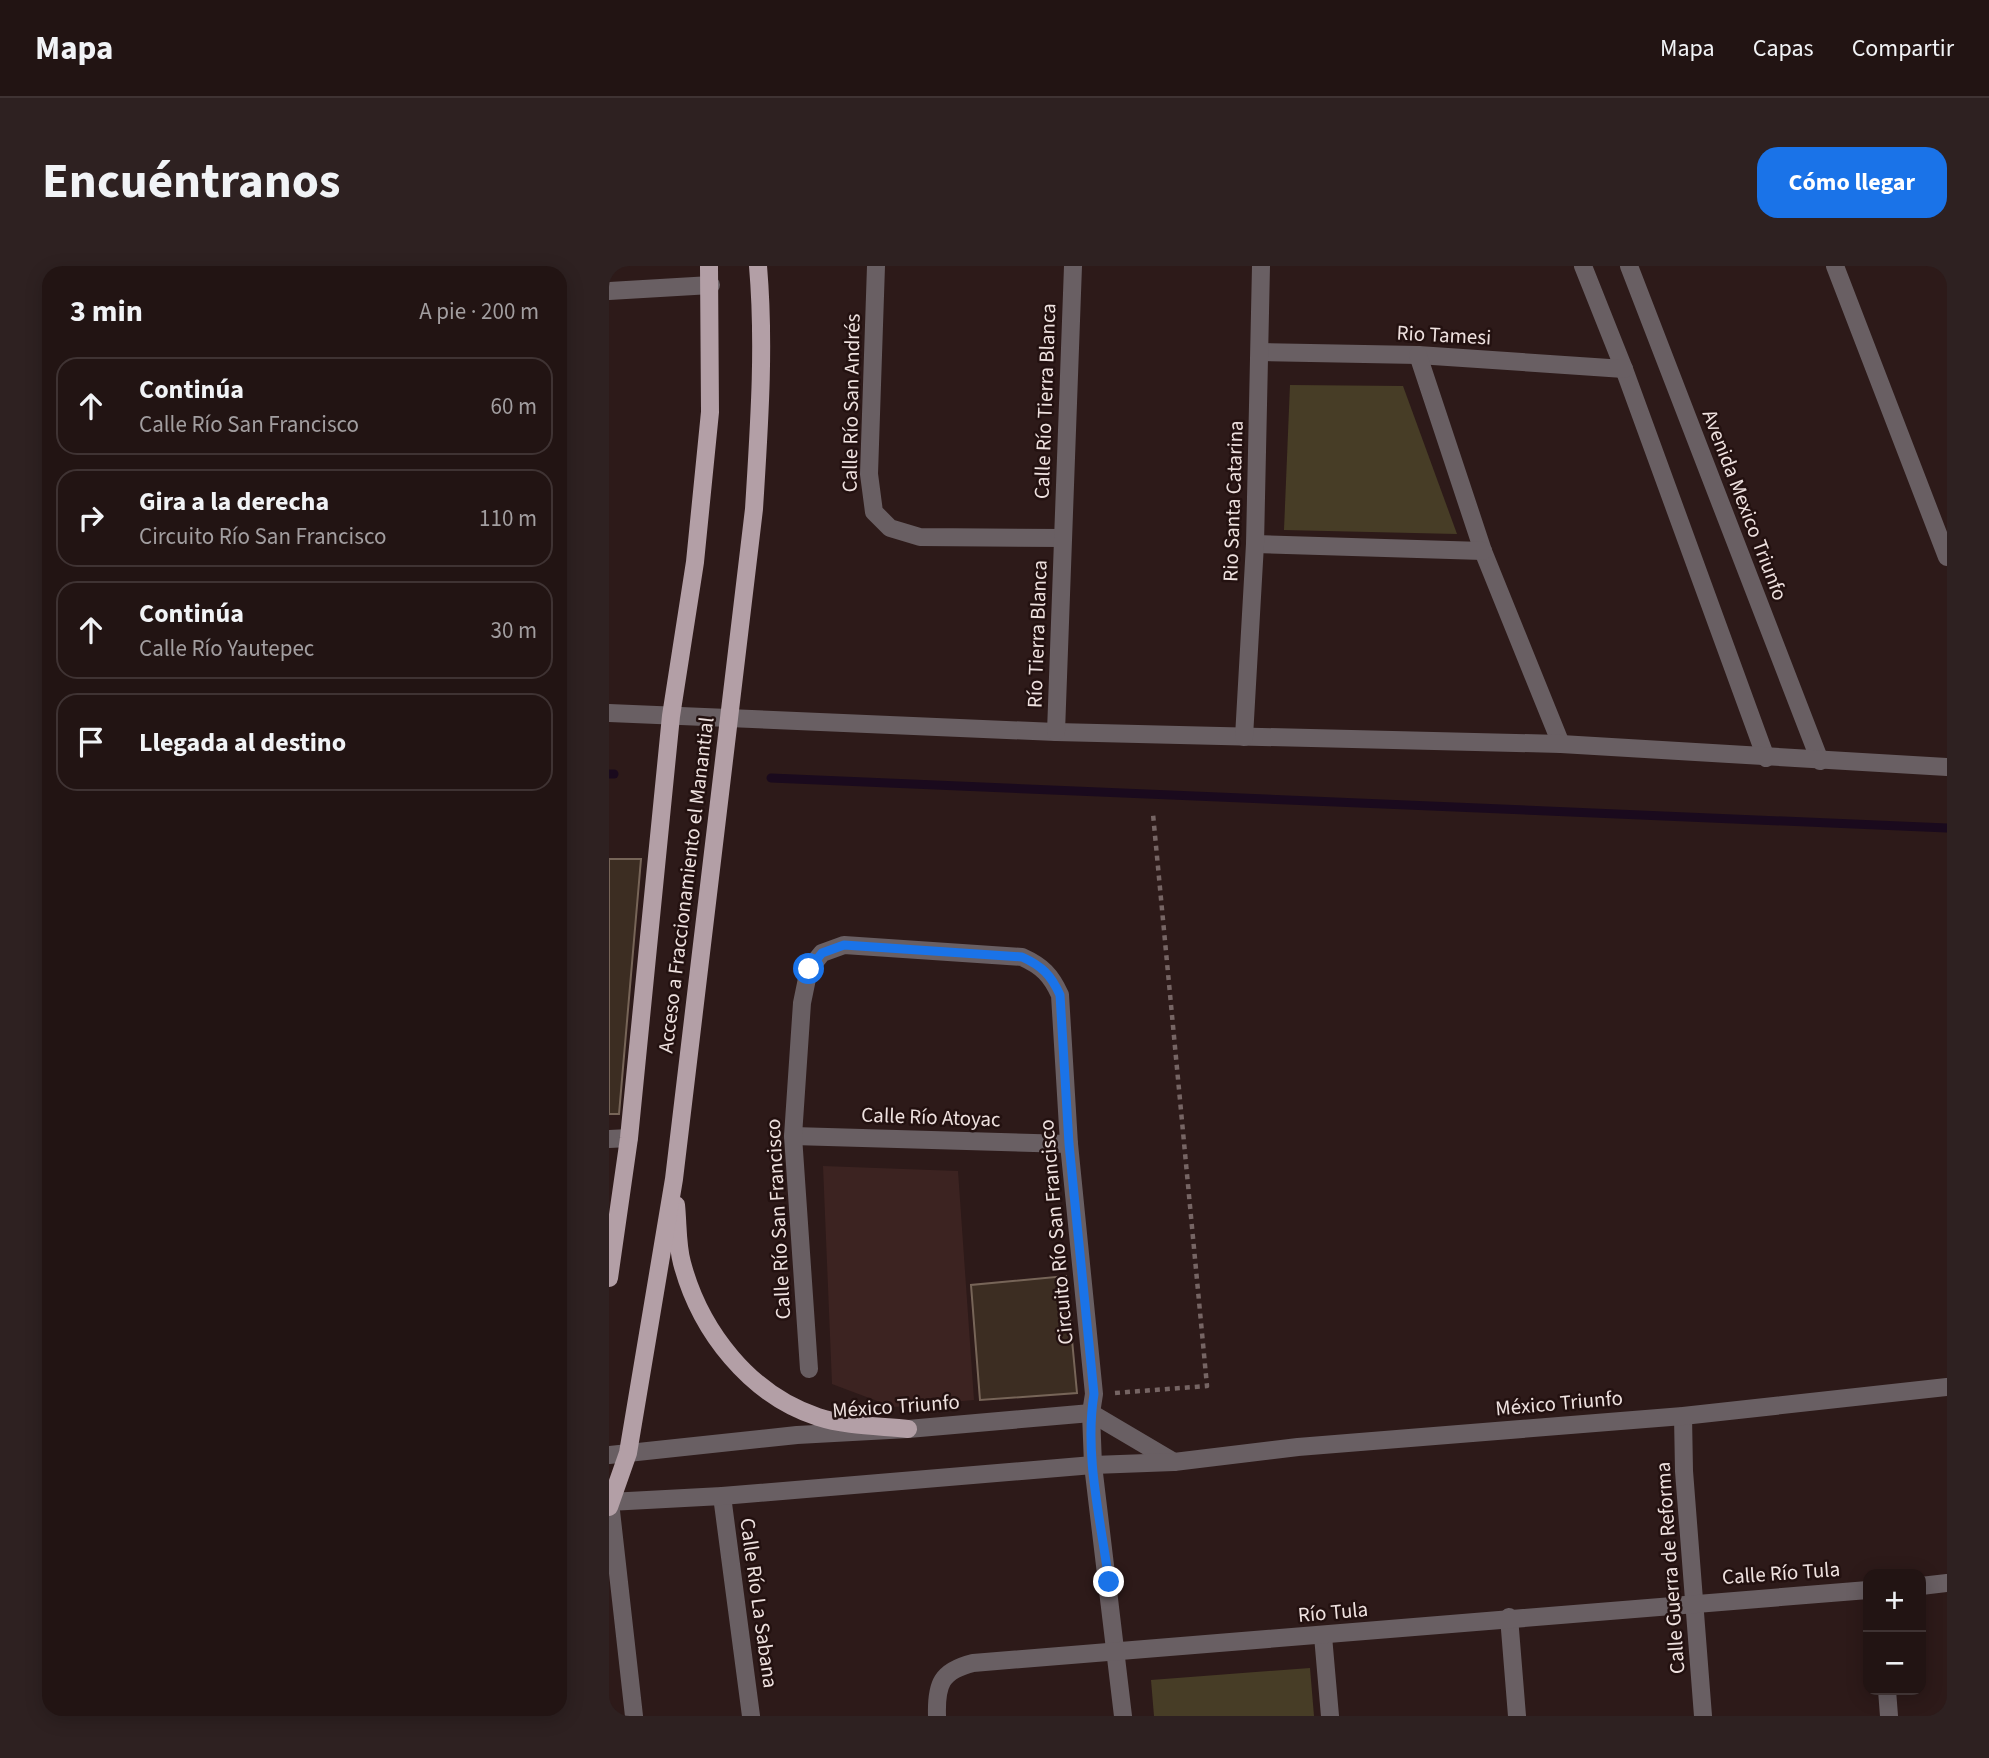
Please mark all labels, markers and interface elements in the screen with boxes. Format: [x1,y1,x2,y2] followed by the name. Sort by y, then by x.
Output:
[35,25,113,72] text: Mapa
[1660,31,1715,66] text: Mapa
[1753,31,1814,66] text: Capas
[1852,31,1954,66] text: Compartir
[42,147,340,217] text: Encuéntranos
[1757,147,1947,218] button: Cómo llegar
[70,290,143,333] text: 3 min
[419,295,539,328] text: A pie · 200 m
[1027,303,1063,499] street label: Calle Río Tierra Blanca
[834,313,868,493] street label: Calle Río San Andrés
[1396,318,1492,352] street label: Rio Tamesi
[139,371,244,408] text: Continúa
[72,387,110,425] icon: ahead
[490,390,537,423] text: 60 m
[1695,405,1795,605] street label: Avenida Mexico Triunfo
[139,408,359,441] text: Calle Río San Francisco
[1215,420,1251,582] street label: Rio Santa Catarina
[139,483,329,520] text: Gira a la derecha
[72,499,110,537] icon: right
[479,502,537,535] text: 110 m
[139,520,386,553] text: Circuito Río San Francisco
[1019,559,1055,709] street label: Río Tierra Blanca
[139,595,244,632] text: Continúa
[72,611,110,649] icon: ahead
[490,614,537,647] text: 30 m
[139,632,314,665] text: Calle Río Yautepec
[650,715,722,1055] street label: Acceso a Fraccionamiento el Manantial
[72,723,110,761] icon: arrive
[139,724,346,761] text: Llegada al destino
[793,953,824,984] route start
[861,1100,1002,1134] street label: Calle Río Atoyac
[758,1118,798,1320] street label: Calle Río San Francisco
[1031,1118,1081,1346] street label: Circuito Río San Francisco
[1494,1382,1624,1424] street label: México Triunfo
[831,1387,961,1425] street label: México Triunfo
[1648,1461,1692,1675] street label: Calle Guerra de Reforma
[732,1516,786,1690] street label: Calle Río La Sabana
[1721,1554,1841,1592] street label: Calle Río Tula
[1093,1566,1124,1597] route end
[1863,1569,1926,1695] map controls
[1863,1569,1926,1632] button: +
[1297,1594,1369,1630] street label: Río Tula
[1863,1632,1926,1695] button: −

